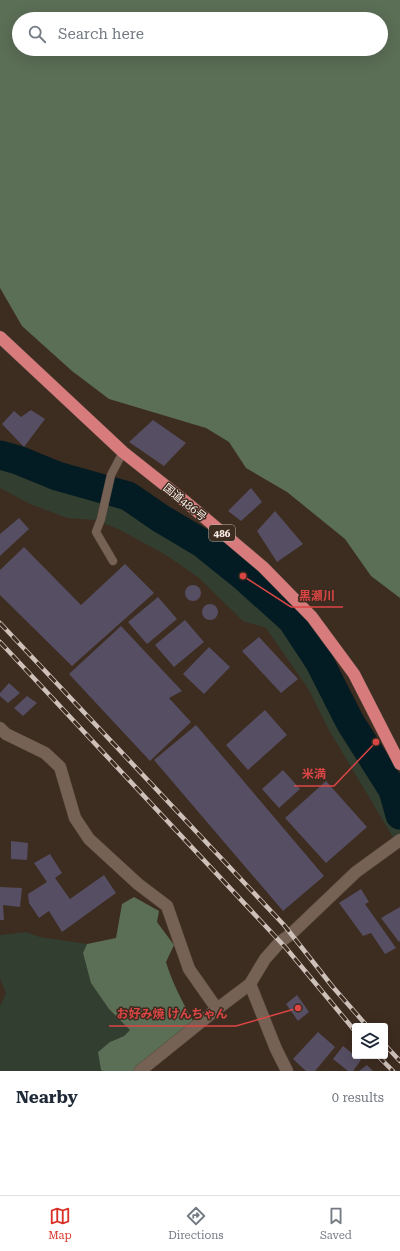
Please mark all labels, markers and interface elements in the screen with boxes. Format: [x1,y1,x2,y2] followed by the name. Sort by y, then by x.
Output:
[12,12,388,56] search box
[26,23,48,45] icon: search
[58,25,144,43] text: Search here
[161,481,209,524] street label: 国道486号
[209,525,235,541] road number: 486
[291,583,343,607] callout: 黒瀬川
[299,589,335,603] text: 黒瀬川
[294,762,334,786] callout: 米満
[302,767,326,781] text: 米満
[109,1002,236,1026] callout: お好み焼 けんちゃん
[116,1007,228,1021] text: お好み焼 けんちゃん
[352,1023,388,1059] map controls
[352,1023,388,1059] button: layers
[16,1087,78,1107] text: Nearby
[332,1090,384,1105] text: 0 results
[48,1205,72,1242] tab: Map
[168,1205,224,1242] tab: Directions
[320,1205,352,1242] tab: Saved

